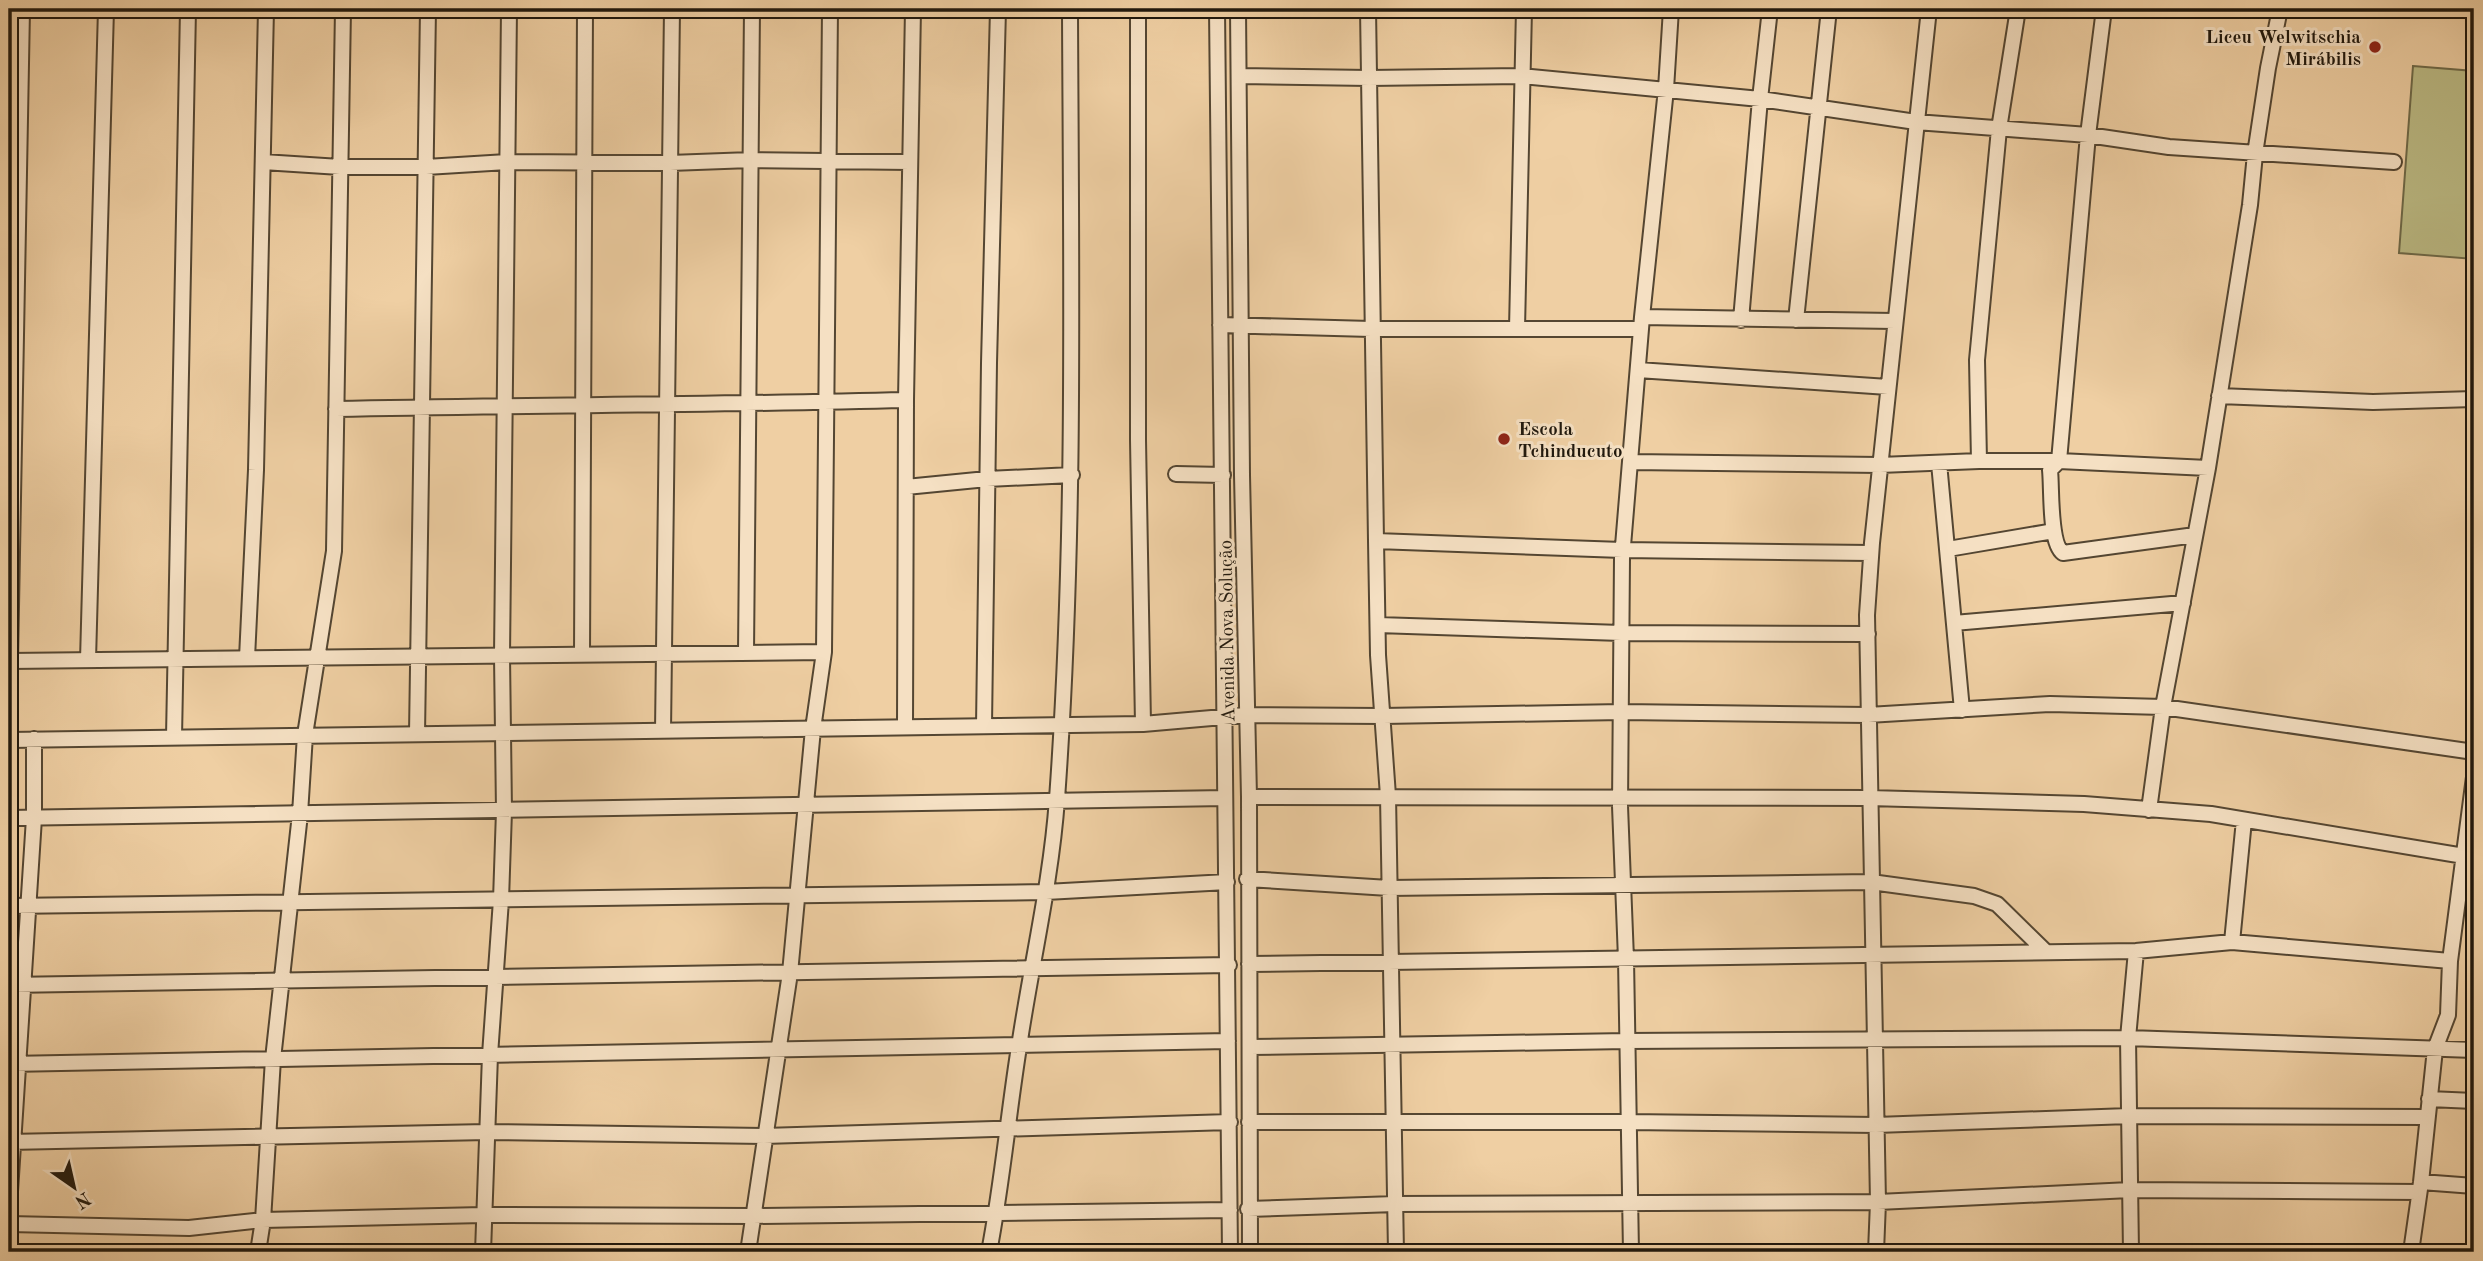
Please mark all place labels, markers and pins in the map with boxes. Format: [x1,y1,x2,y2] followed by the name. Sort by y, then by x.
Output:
[2205,29,2361,70] place label: Liceu Welwitschia Mirábilis
[2367,39,2383,55] marker: Liceu Welwitschia Mirábilis
[1518,421,1623,462] place label: Escola Tchinducuto
[1496,431,1512,447] marker: Escola Tchinducuto

